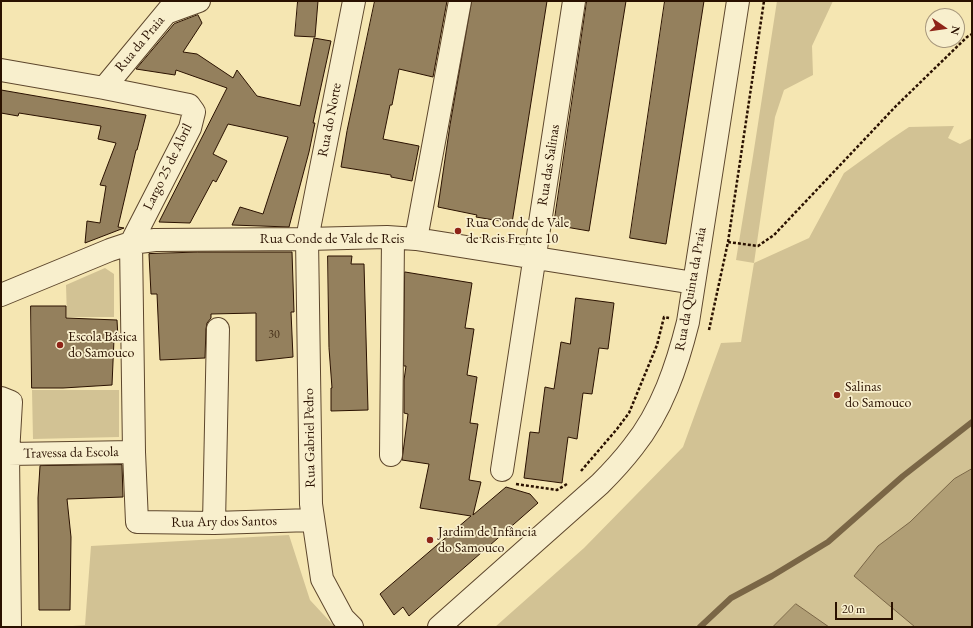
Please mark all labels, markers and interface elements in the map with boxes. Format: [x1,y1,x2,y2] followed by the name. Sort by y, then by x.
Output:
[925,8,965,48] north arrow
[112,12,168,76] street label: Rua da Praia
[948,25,964,36] text: N
[315,82,345,158] street label: Rua do Norte
[140,121,196,213] street label: Largo 25 de Abril
[534,123,564,207] street label: Rua das Salinas
[466,215,569,248] place label: Rua Conde de Vale de Reis Frente 10
[453,226,463,236] marker: Rua Conde de Vale de Reis Frente 10
[672,226,710,352] street label: Rua da Quinta da Praia
[260,231,404,247] street label: Rua Conde de Vale de Reis
[268,328,280,342] house number: 30
[68,329,137,362] place label: Escola Básica do Samouco
[55,340,65,350] marker: Escola Básica do Samouco
[845,379,911,412] place label: Salinas do Samouco
[301,388,319,488] street label: Rua Gabriel Pedro
[832,390,842,400] marker: Salinas do Samouco
[23,444,119,462] street label: Travessa da Escola
[171,513,277,531] street label: Rua Ary dos Santos
[438,524,537,556] place label: Jardim de Infância do Samouco
[425,535,435,545] marker: Jardim de Infância do Samouco
[837,594,895,620] scale bar
[842,601,865,617] text: 20 m

